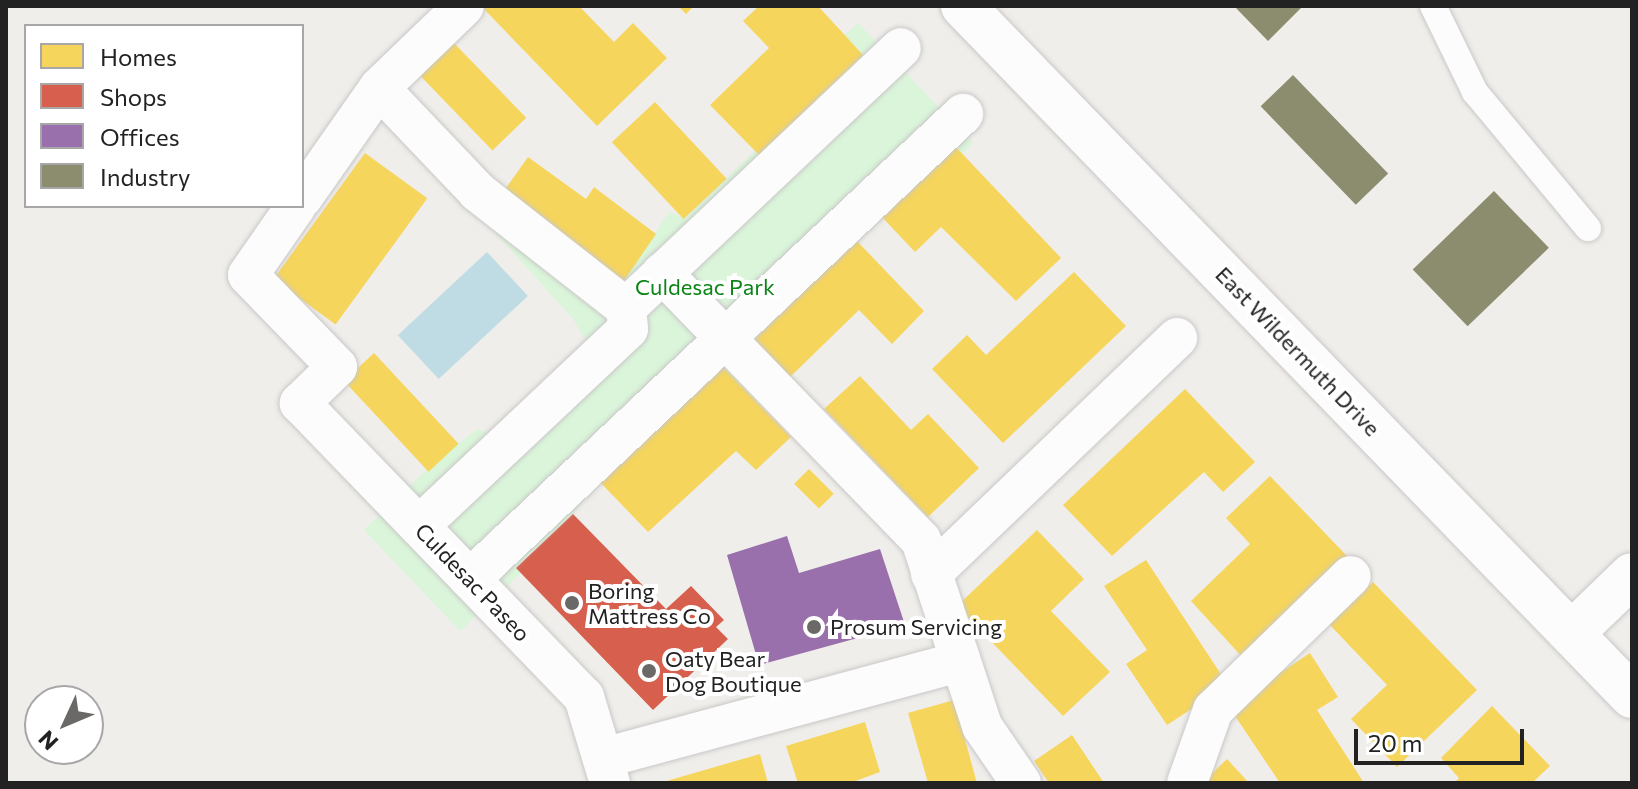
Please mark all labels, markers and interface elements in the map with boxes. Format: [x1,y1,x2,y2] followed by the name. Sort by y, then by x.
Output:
[24,24,304,208] legend
[100,42,177,71] text: Homes
[100,82,167,111] text: Shops
[100,122,180,151] text: Offices
[100,162,190,191] text: Industry
[1210,261,1386,441] street label: East Wildermuth Drive
[635,274,775,300] park label: Culdesac Park
[410,517,536,647] street label: Culdesac Paseo
[588,577,711,628] place label: Boring Mattress Co
[563,594,581,612] marker: Boring Mattress Co
[830,614,1002,640] place label: Prosum Servicing
[805,618,823,636] marker: Prosum Servicing
[665,645,802,696] place label: Oaty Bear Dog Boutique
[640,662,658,680] marker: Oaty Bear Dog Boutique
[24,685,104,765] north arrow
[1358,713,1528,763] scale bar
[32,725,63,756] text: N
[1368,728,1422,757] text: 20 m

